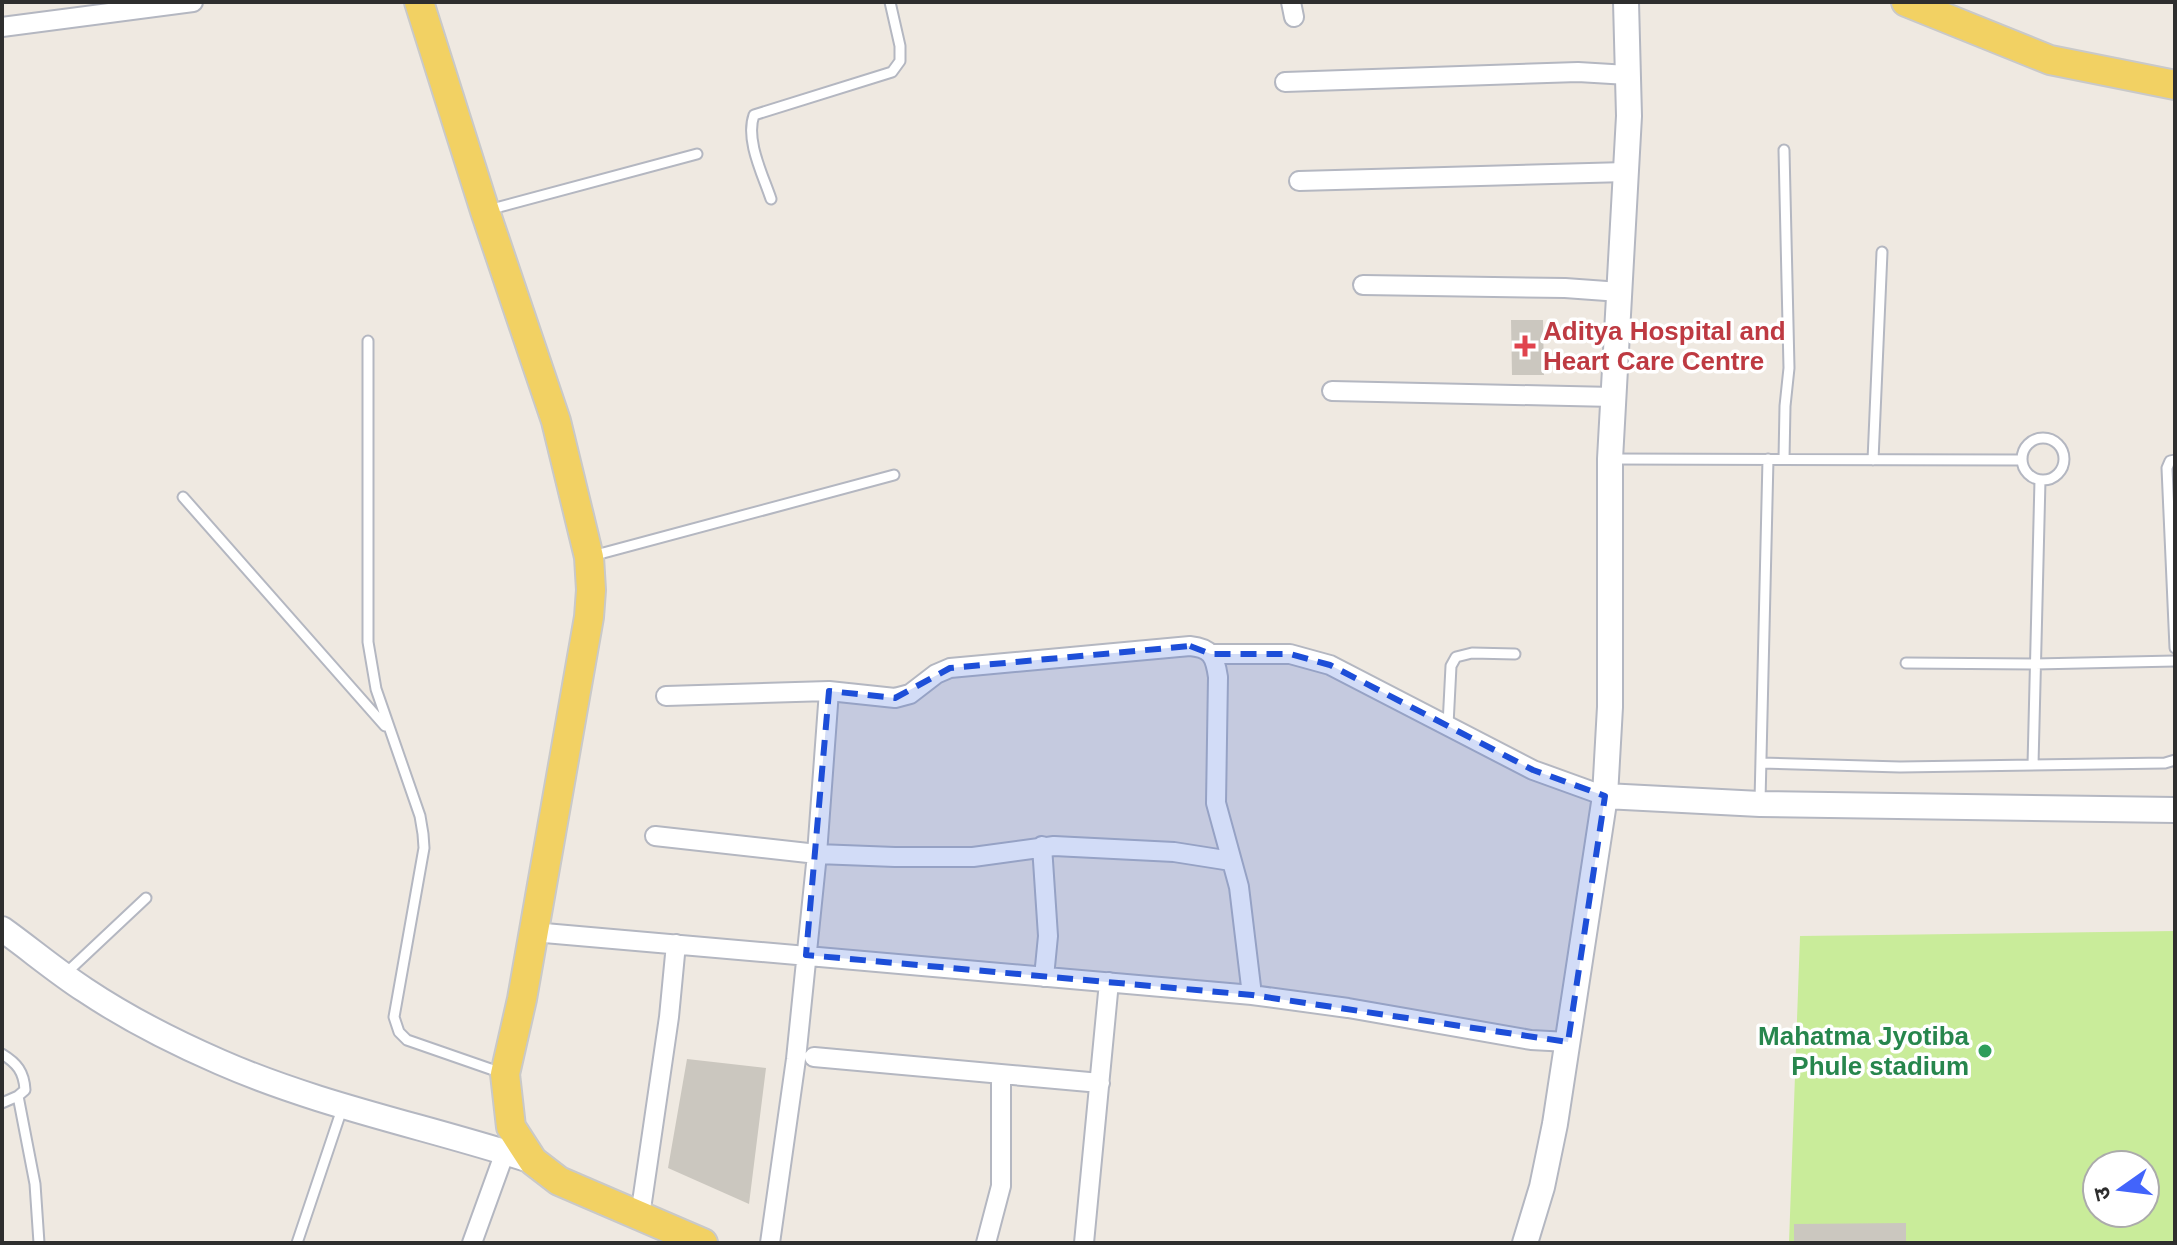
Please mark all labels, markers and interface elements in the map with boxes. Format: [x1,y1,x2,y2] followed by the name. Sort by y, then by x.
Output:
[1543,316,1786,376] place label: Aditya Hospital and Heart Care Centre
[1514,335,1536,357] marker: Aditya Hospital and Heart Care Centre
[1758,1021,1970,1081] place label: Mahatma Jyotiba Phule stadium
[1976,1042,1994,1060] marker: Mahatma Jyotiba Phule stadium
[2081,1149,2161,1229] north arrow
[2088,1183,2116,1203] text: उ

